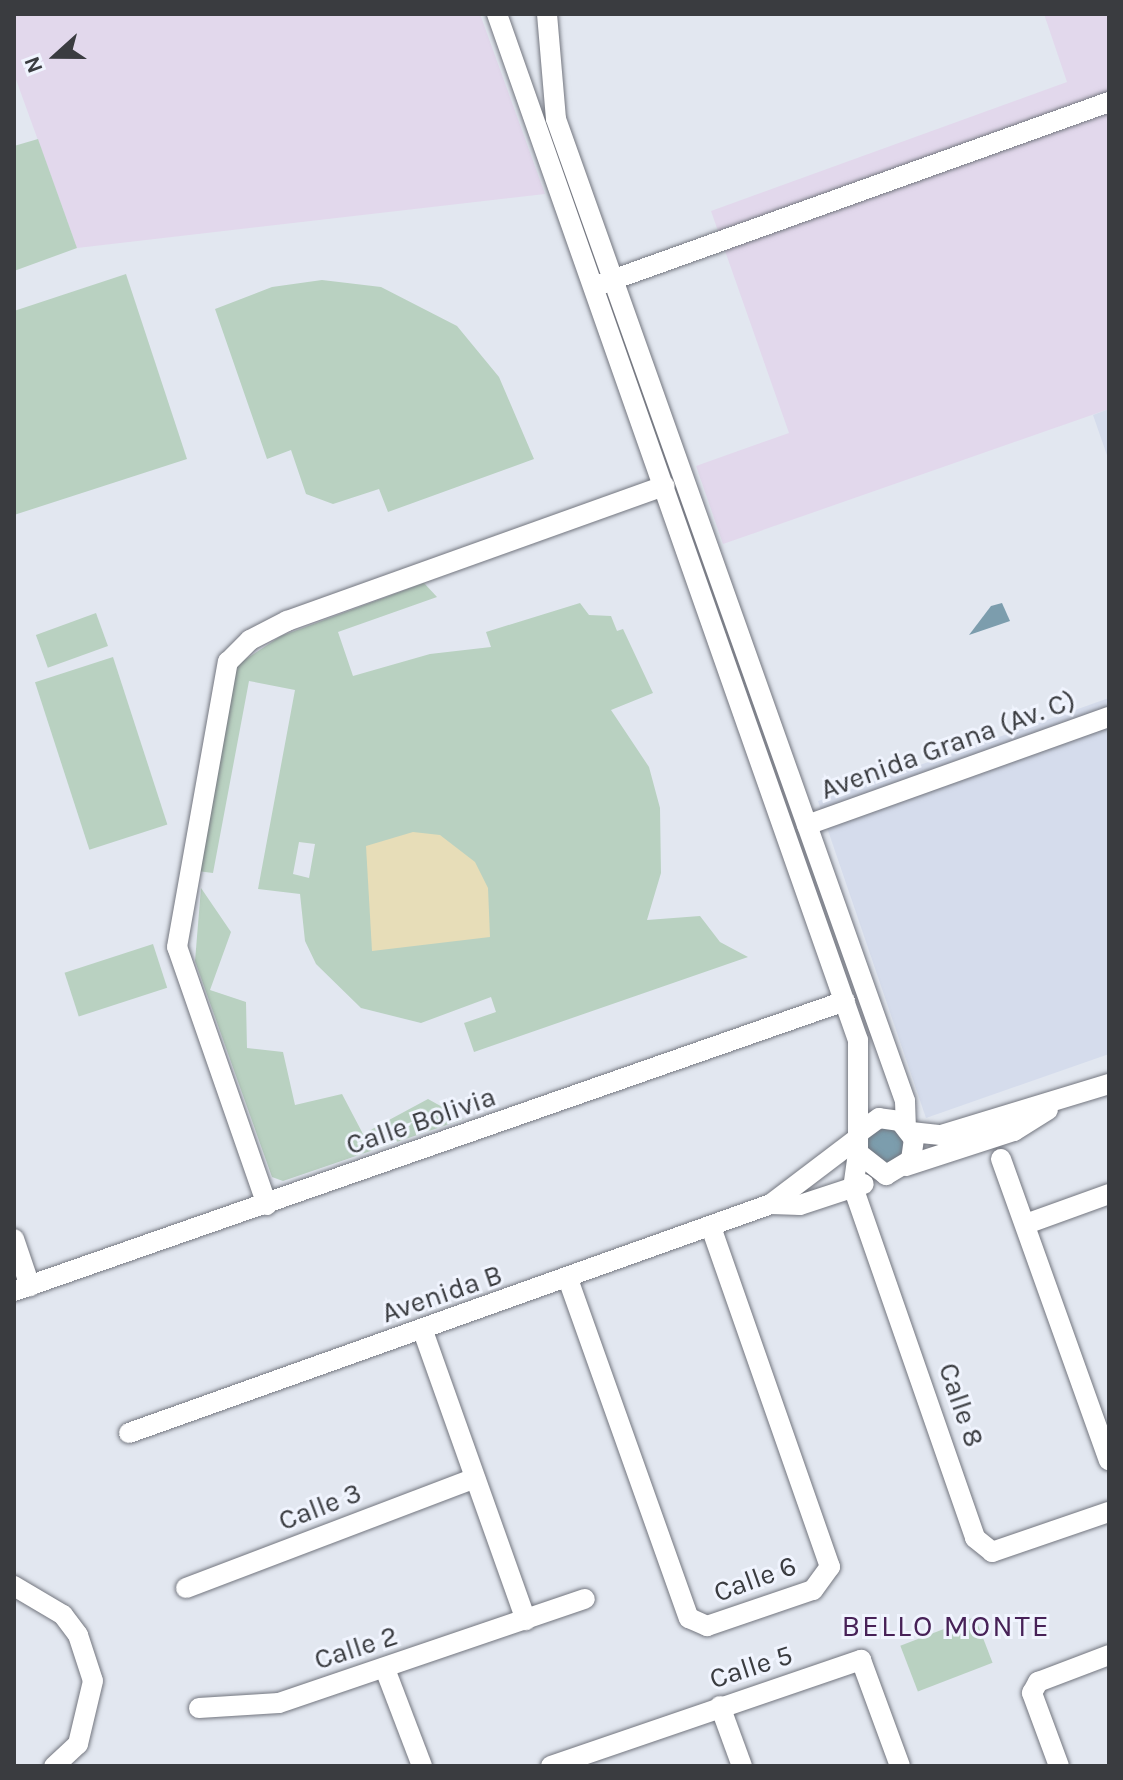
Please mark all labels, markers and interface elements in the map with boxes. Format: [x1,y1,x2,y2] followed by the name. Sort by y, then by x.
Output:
[16,16,96,96] north arrow
[19,53,49,77] text: N
[816,683,1080,807] street label: Avenida Grana (Av. C)
[342,1080,500,1162] street label: Calle Bolivia
[377,1258,507,1330] street label: Avenida B
[931,1359,991,1451] street label: Calle 8
[274,1476,366,1538] street label: Calle 3
[709,1549,801,1609] street label: Calle 6
[841,1608,1051,1644] district label: BELLO MONTE
[310,1619,402,1677] street label: Calle 2
[705,1638,797,1696] street label: Calle 5

